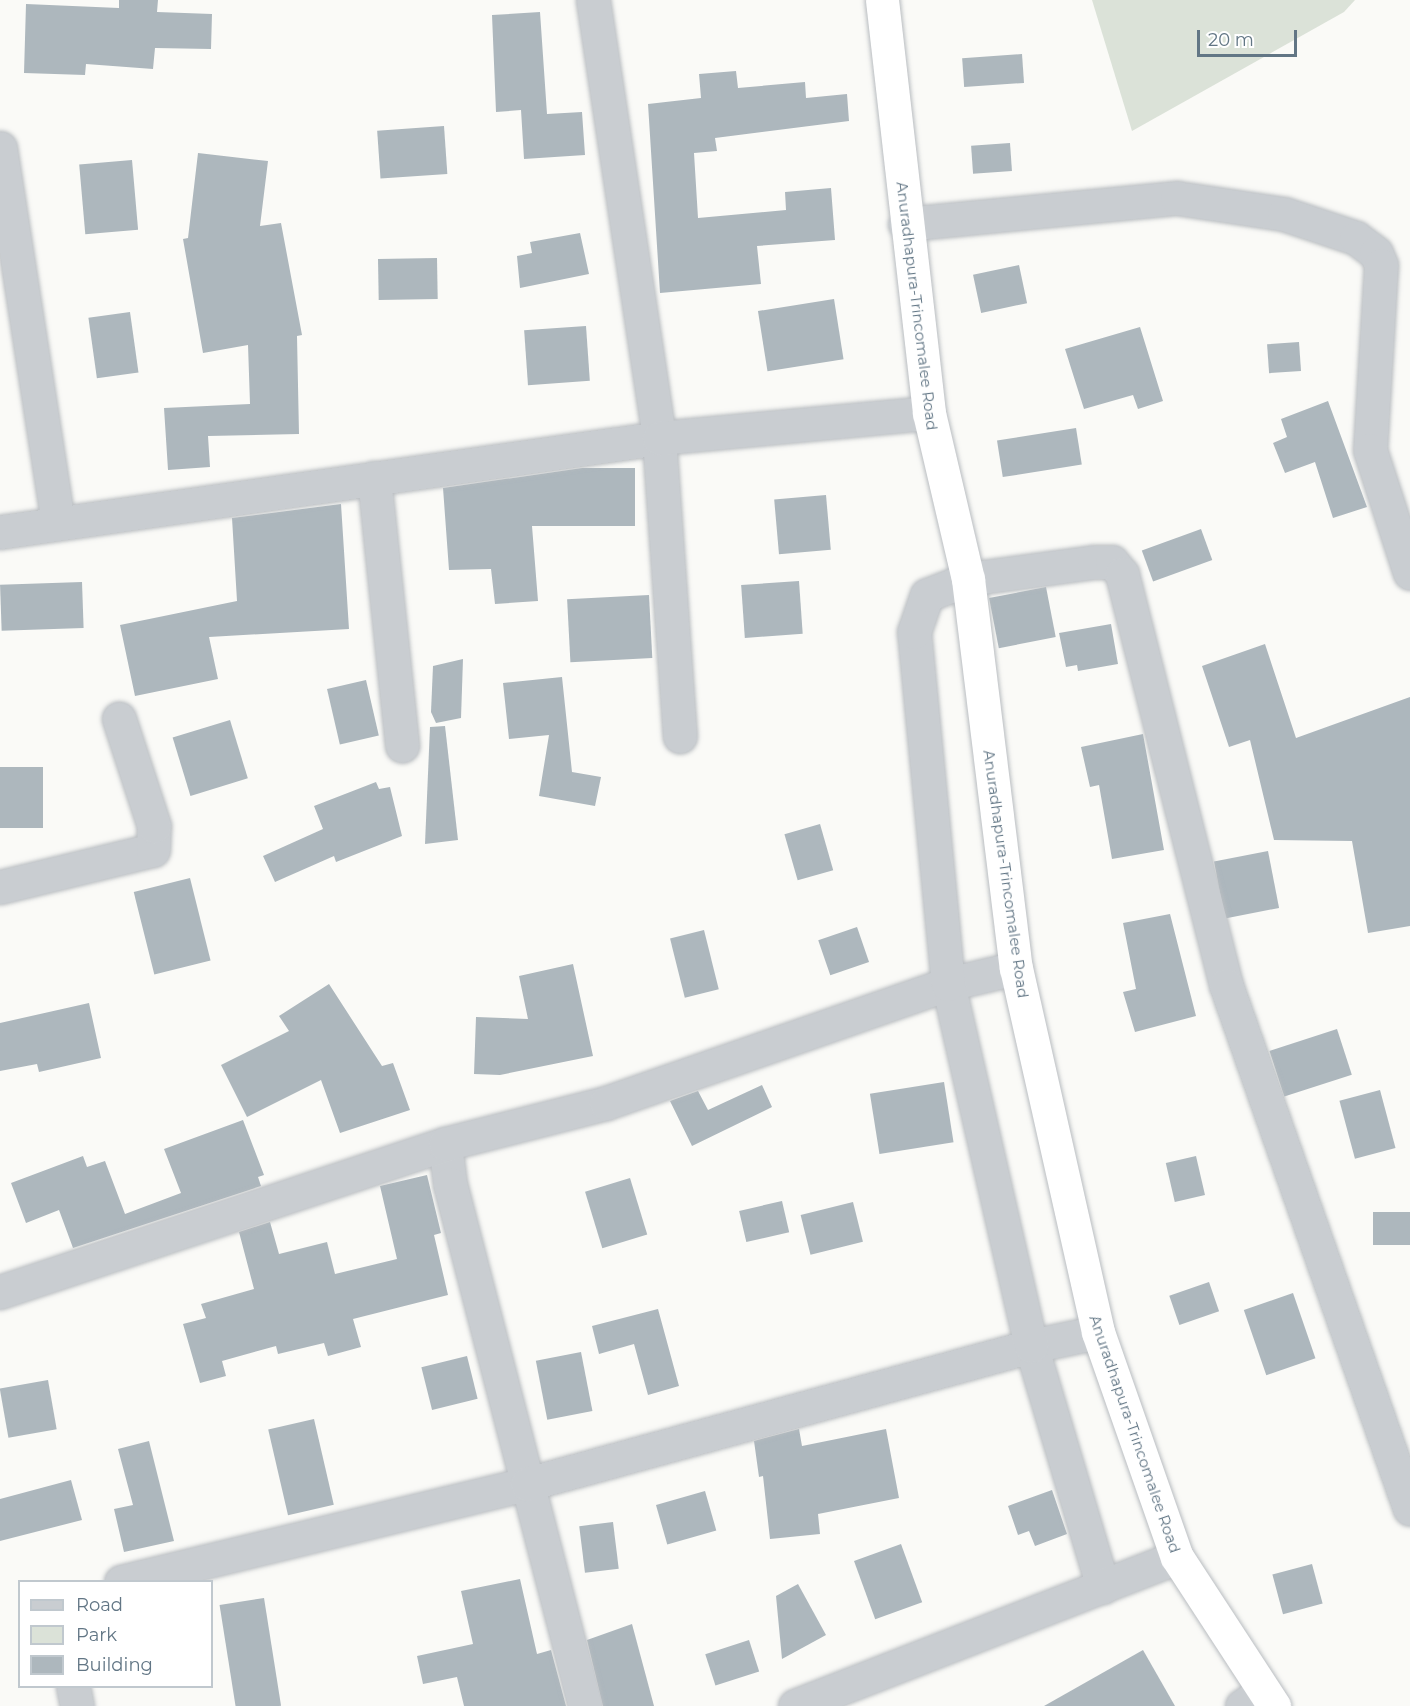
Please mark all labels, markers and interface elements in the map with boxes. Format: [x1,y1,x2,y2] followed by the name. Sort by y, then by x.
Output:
[1200,18,1300,56] scale bar
[1208,29,1254,51] text: 20 m
[893,181,941,431] street label: Anuradhapura-Trincomalee Road
[980,749,1032,999] street label: Anuradhapura-Trincomalee Road
[1086,1313,1184,1555] street label: Anuradhapura-Trincomalee Road
[18,1580,213,1688] legend
[76,1594,123,1616] text: Road
[76,1624,117,1646] text: Park
[76,1654,153,1676] text: Building

